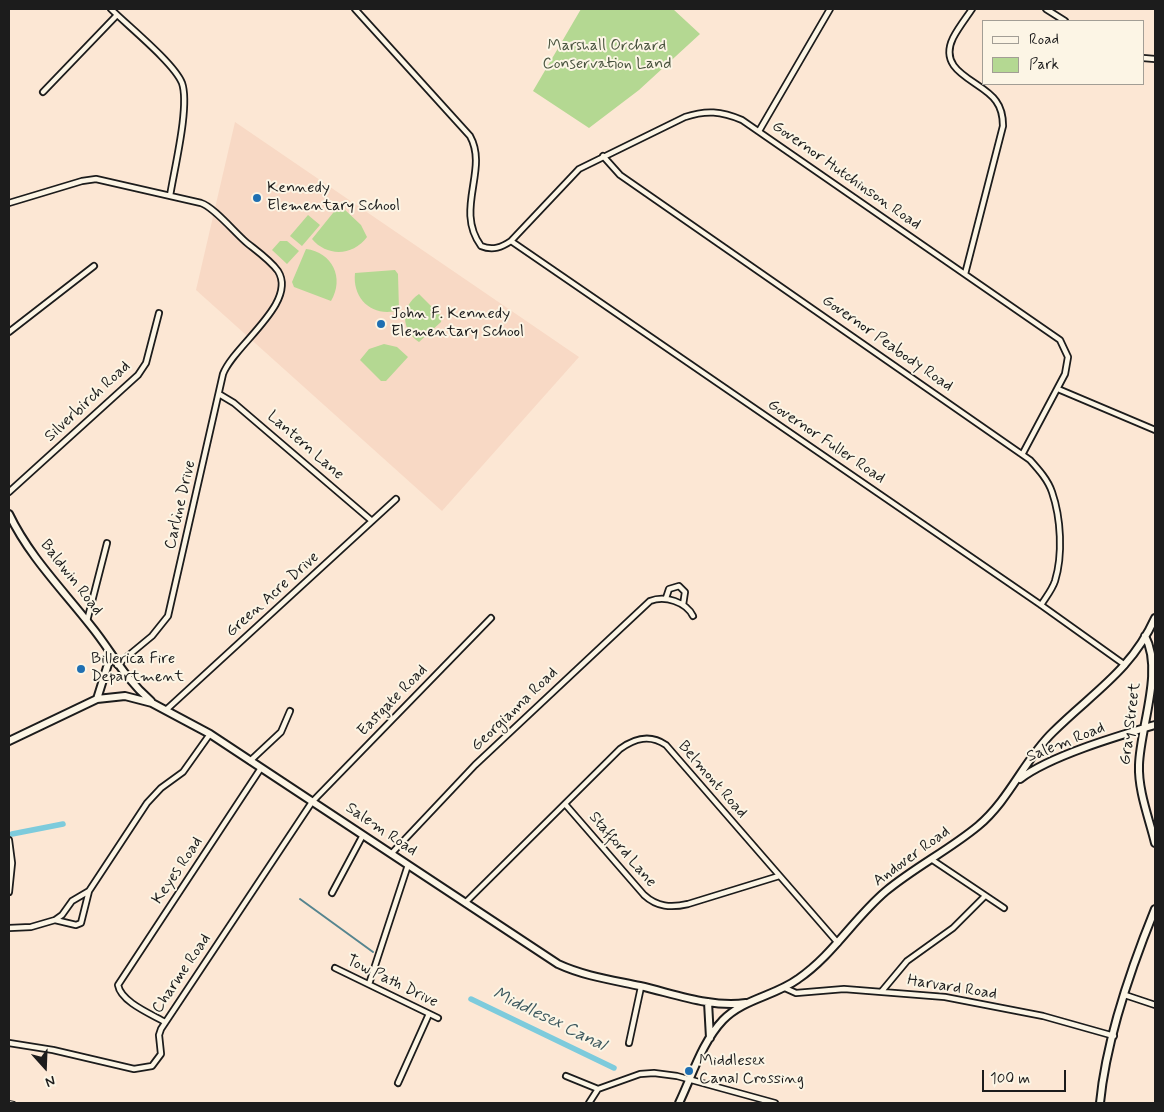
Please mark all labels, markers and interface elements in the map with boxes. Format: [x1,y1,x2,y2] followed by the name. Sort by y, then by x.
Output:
[982,20,1144,85] legend
[1029,30,1059,50] text: Road
[542,37,672,75] park label: Marshall Orchard Conservation Land
[1029,55,1059,75] text: Park
[768,117,924,235] street label: Governor Hutchinson Road
[267,179,400,217] place label: Kennedy Elementary School
[251,192,263,204] marker: Kennedy Elementary School
[818,291,956,397] street label: Governor Peabody Road
[391,305,524,343] place label: John F. Kennedy Elementary School
[375,318,387,330] marker: John F. Kennedy Elementary School
[41,357,135,447] street label: Silverbirch Road
[764,396,888,488] street label: Governor Fuller Road
[263,407,347,485] street label: Lantern Lane
[161,459,201,551] street label: Carline Drive
[35,536,107,620] street label: Baldwin Road
[223,548,323,642] street label: Green Acre Drive
[91,650,184,688] place label: Billerica Fire Department
[354,661,432,741] street label: Eastgate Road
[75,663,87,675] marker: Billerica Fire Department
[468,664,562,756] street label: Georgianna Road
[1116,682,1146,766] street label: Gray Street
[1024,719,1108,767] street label: Salem Road
[673,737,751,823] street label: Belmont Road
[341,799,421,861] street label: Salem Road
[584,808,660,892] street label: Stafford Lane
[870,823,954,891] street label: Andover Road
[148,834,208,908] street label: Keyes Road
[148,931,216,1017] street label: Charme Road
[343,952,441,1012] street label: Tow Path Drive
[906,971,998,1005] street label: Harvard Road
[489,983,609,1057] water label: Middlesex Canal
[20,1042,70,1092] north arrow
[699,1052,804,1090] place label: Middlesex Canal Crossing
[984,1060,1068,1092] scale bar
[683,1065,695,1077] marker: Middlesex Canal Crossing
[990,1069,1030,1089] text: 100 m
[43,1071,58,1091] text: N

